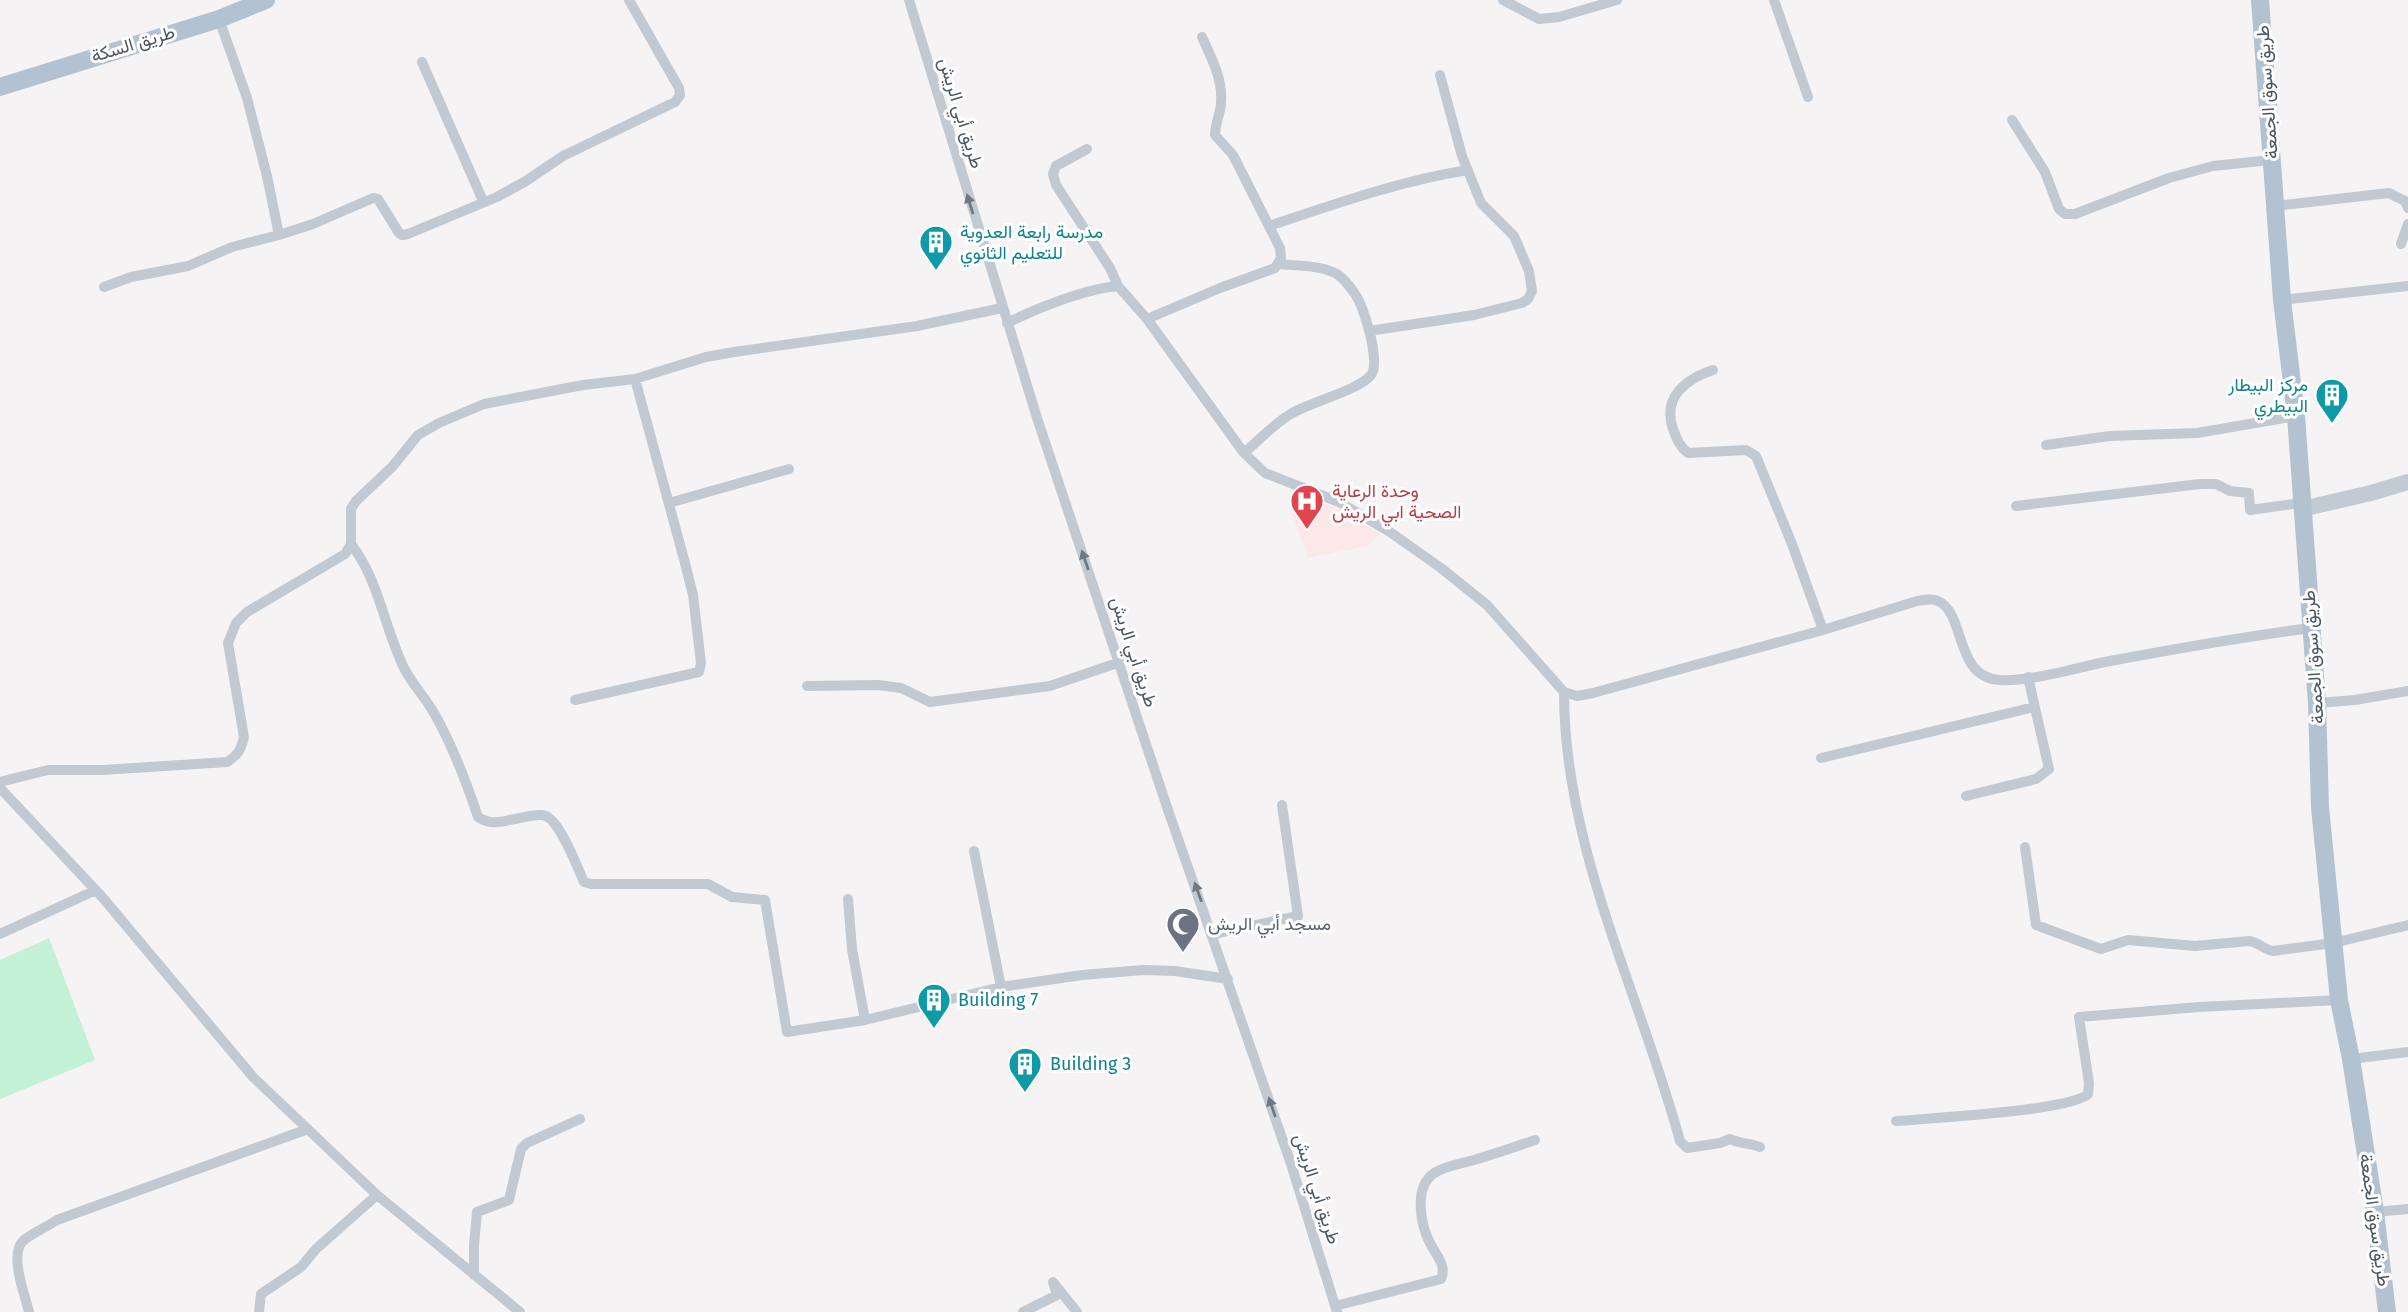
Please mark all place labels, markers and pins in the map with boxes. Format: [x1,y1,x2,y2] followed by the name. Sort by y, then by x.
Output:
[960,221,1103,268] place label: مدرسة رابعة العدوية للتعليم الثانوي
[917,223,955,272] building icon: مدرسة رابعة العدوية للتعليم الثانوي
[2227,374,2308,421] place label: مركز البيطار البيطري
[2313,376,2351,425] building icon: مركز البيطار البيطري
[1332,480,1462,527] place label: وحدة الرعاية الصحية ابي الريش
[1288,482,1326,531] hospital icon: وحدة الرعاية الصحية ابي الريش
[1164,905,1202,954] mosque icon: مسجد أبي الريش
[1208,913,1331,939] place label: مسجد أبي الريش
[915,981,953,1030] building icon: Building 7
[958,989,1038,1011] place label: Building 7
[1006,1045,1044,1094] building icon: Building 3
[1050,1053,1131,1075] place label: Building 3

